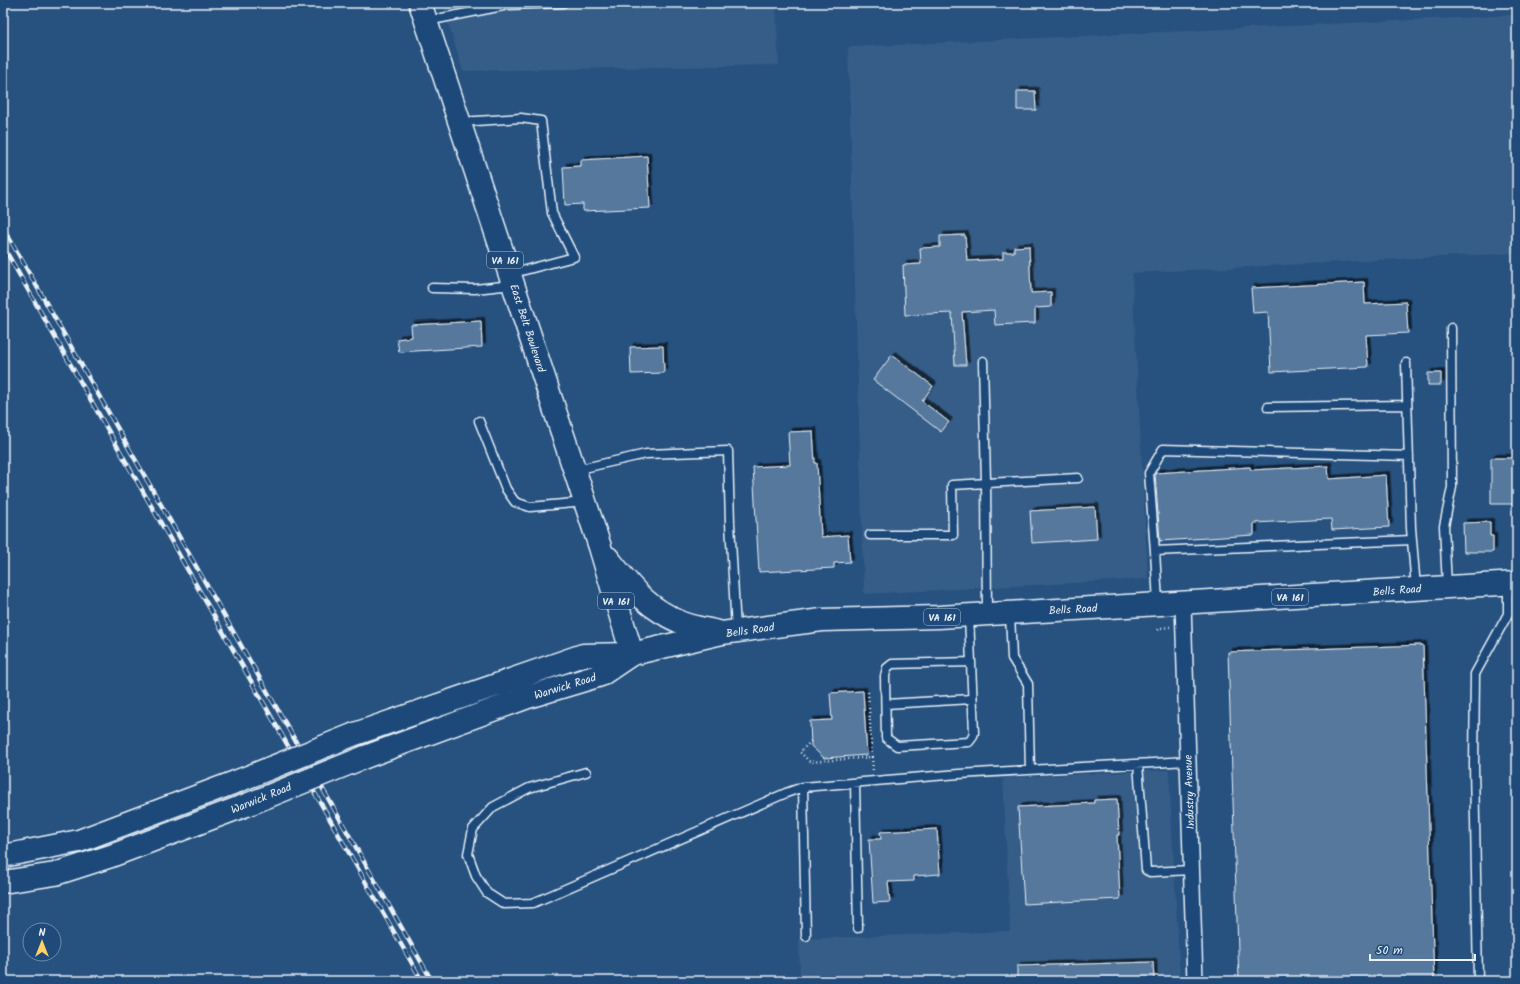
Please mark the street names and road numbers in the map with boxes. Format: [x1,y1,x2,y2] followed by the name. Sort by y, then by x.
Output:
[487,252,523,268] road number: VA 161
[504,282,550,375] street label: East Belt Boulevard
[1372,580,1422,602] street label: Bells Road
[1272,589,1308,605] road number: VA 161
[598,593,634,609] road number: VA 161
[1048,600,1098,620] street label: Bells Road
[924,609,960,625] road number: VA 161
[725,619,776,643] street label: Bells Road
[532,669,599,705] street label: Warwick Road
[1180,754,1200,830] street label: Industry Avenue
[228,778,295,819] street label: Warwick Road

